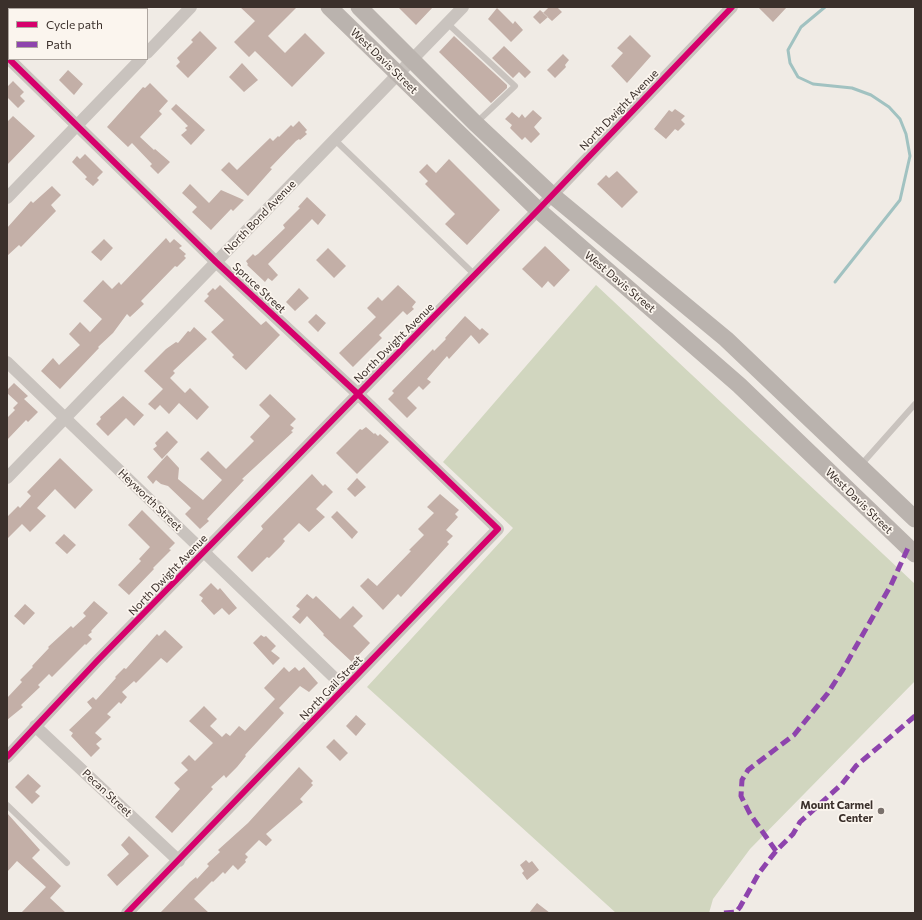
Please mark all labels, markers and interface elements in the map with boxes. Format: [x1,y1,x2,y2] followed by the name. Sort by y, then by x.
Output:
[8,8,148,60] legend
[46,17,103,31] text: Cycle path
[348,26,420,96] street label: West Davis Street
[46,37,72,51] text: Path
[577,67,661,153] street label: North Dwight Avenue
[221,177,299,257] street label: North Bond Avenue
[582,249,658,315] street label: West Davis Street
[230,260,288,316] street label: Spruce Street
[351,300,437,386] street label: North Dwight Avenue
[115,466,185,534] street label: Heyworth Street
[823,466,895,536] street label: West Davis Street
[126,532,210,618] street label: North Dwight Avenue
[297,653,365,723] street label: North Gail Street
[79,767,135,819] street label: Pecan Street
[800,798,873,824] place label: Mount Carmel Center
[876,806,886,816] marker: Mount Carmel Center

